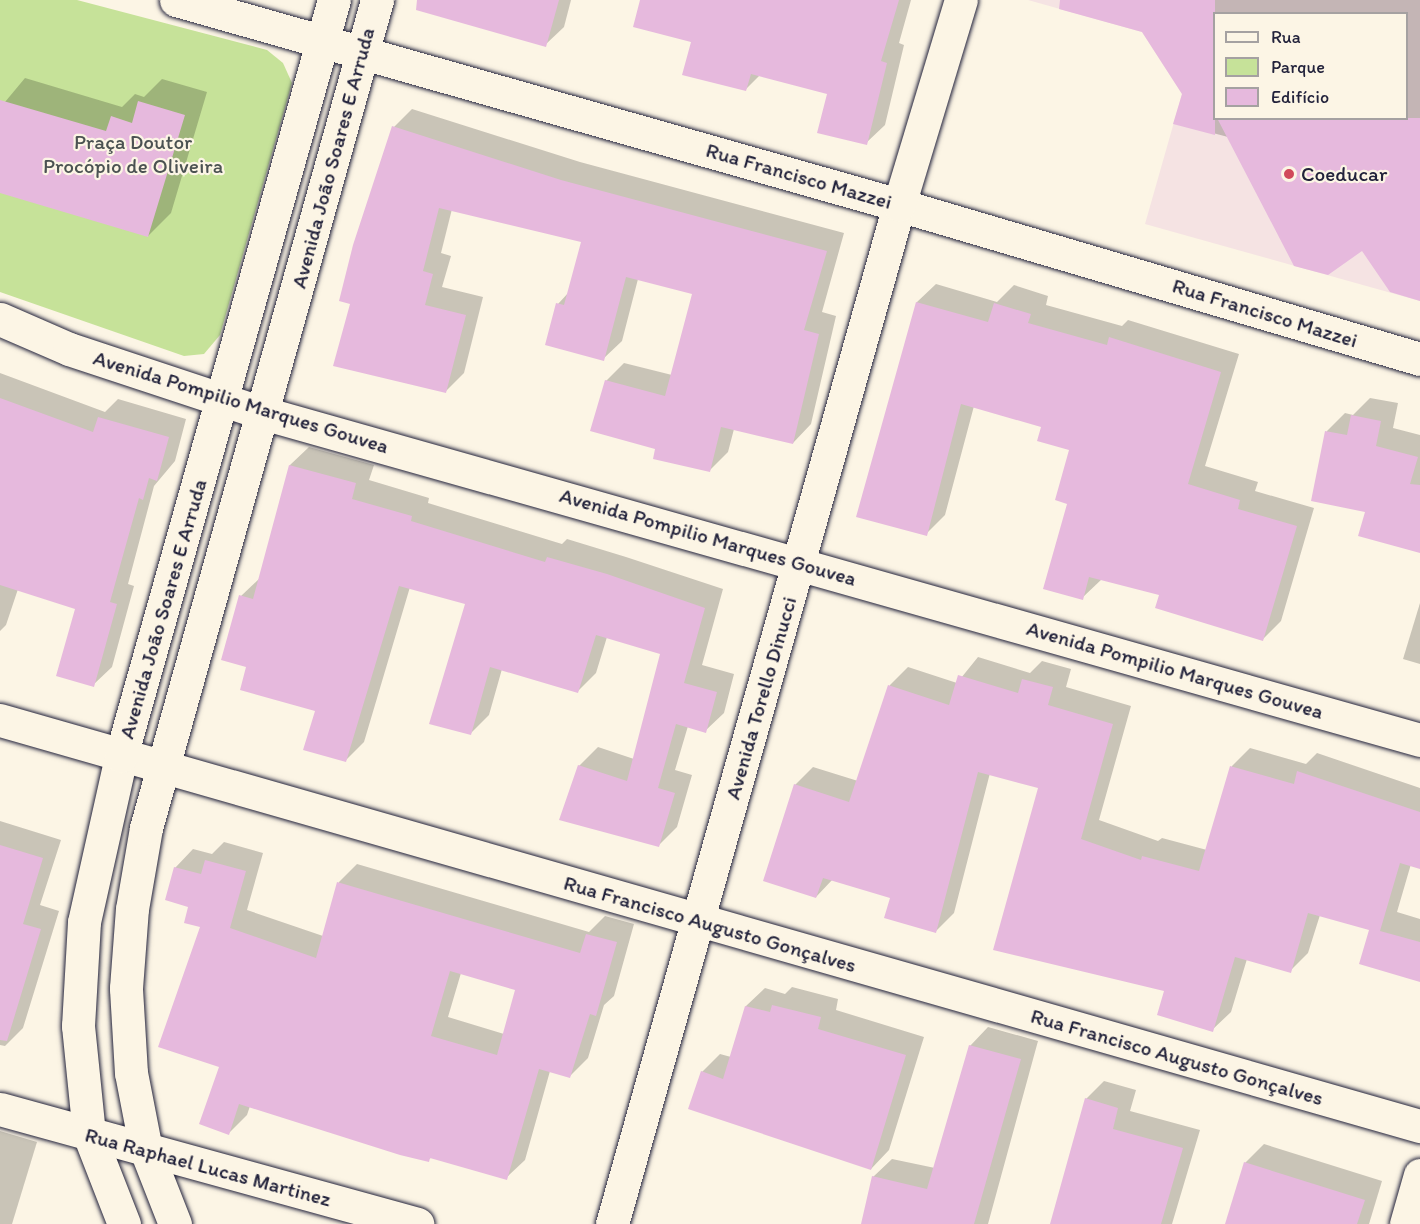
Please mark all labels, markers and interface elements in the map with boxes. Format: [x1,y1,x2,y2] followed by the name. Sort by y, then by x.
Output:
[1213,12,1408,120] legend
[286,25,380,291] street label: Avenida João Soares E Arruda
[1271,26,1301,48] text: Rua
[1271,56,1325,78] text: Parque
[1271,86,1329,108] text: Edifício
[43,129,223,179] park label: Praça Doutor Procópio de Oliveira
[703,137,895,215] street label: Rua Francisco Mazzei
[1301,161,1387,187] place label: Coeducar
[1282,167,1296,181] marker: Coeducar
[1170,273,1360,353] street label: Rua Francisco Mazzei
[90,345,392,459] street label: Avenida Pompilio Marques Gouvea
[114,477,212,741] street label: Avenida João Soares E Arruda
[556,482,860,592] street label: Avenida Pompilio Marques Gouvea
[720,594,802,802] street label: Avenida Torello Dinucci
[1023,615,1327,725] street label: Avenida Pompilio Marques Gouvea
[561,870,859,978] street label: Rua Francisco Augusto Gonçalves
[1028,1003,1326,1111] street label: Rua Francisco Augusto Gonçalves
[83,1122,333,1212] street label: Rua Raphael Lucas Martinez

